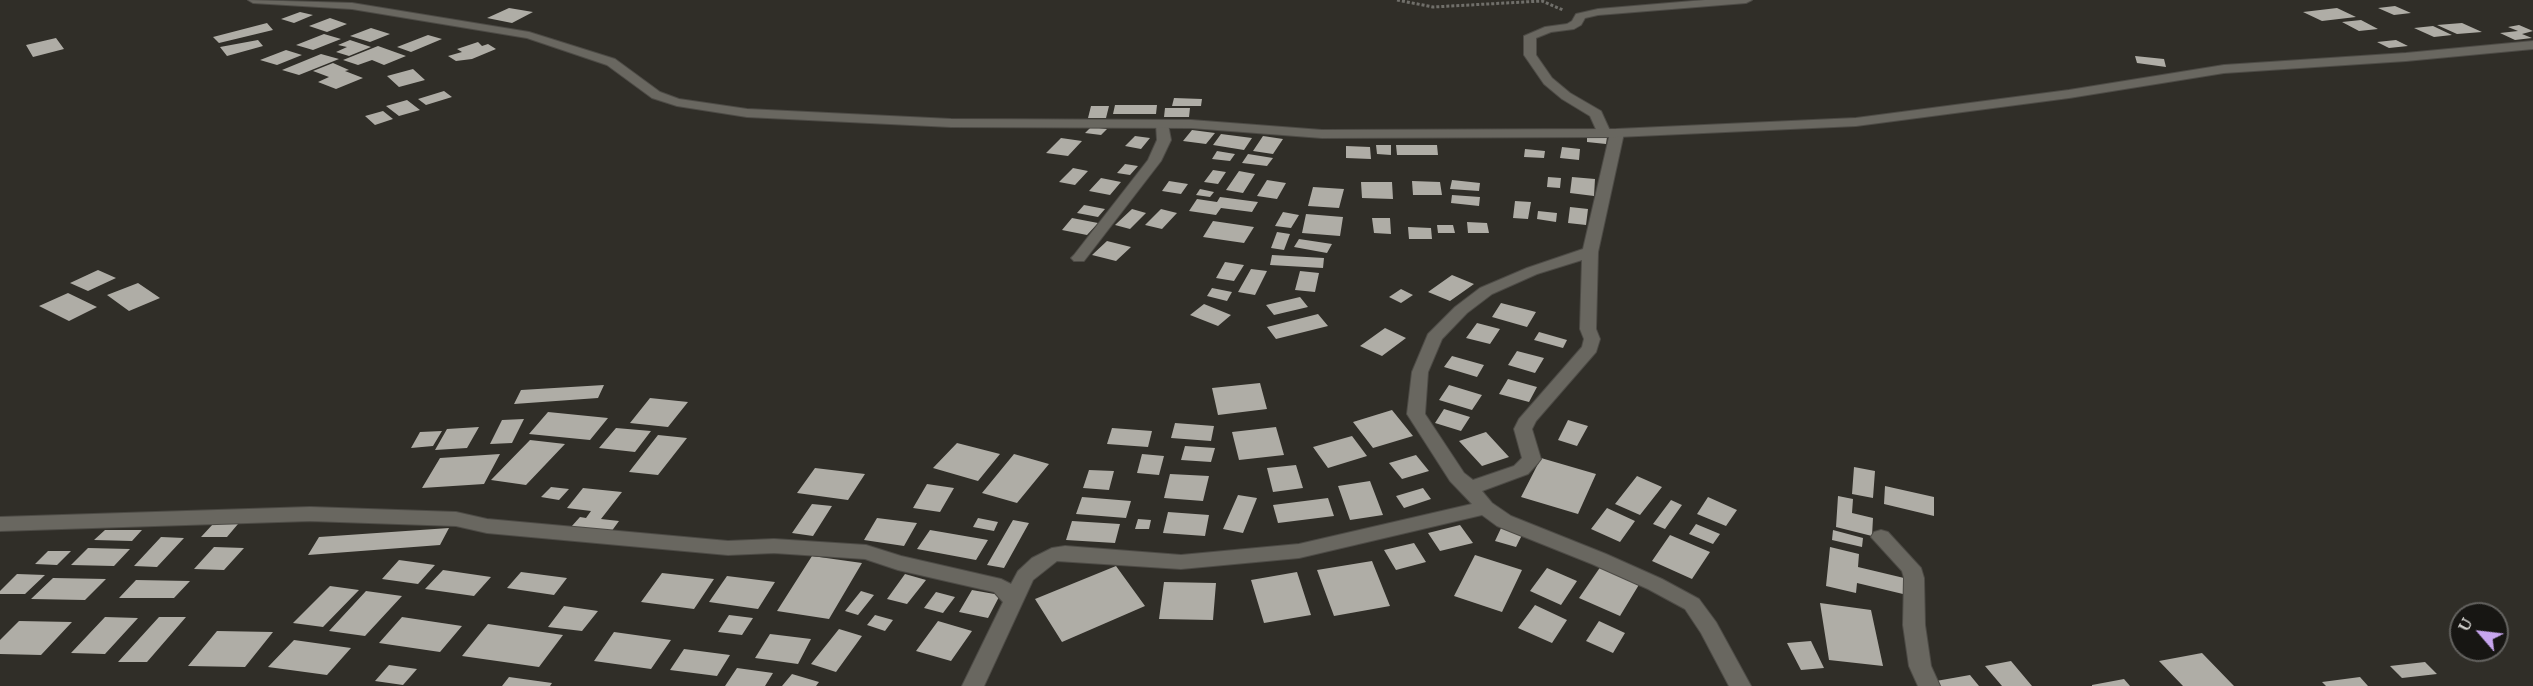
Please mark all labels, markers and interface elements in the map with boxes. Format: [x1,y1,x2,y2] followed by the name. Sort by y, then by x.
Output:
[2449,602,2509,662] north arrow
[2453,614,2477,635] text: U

